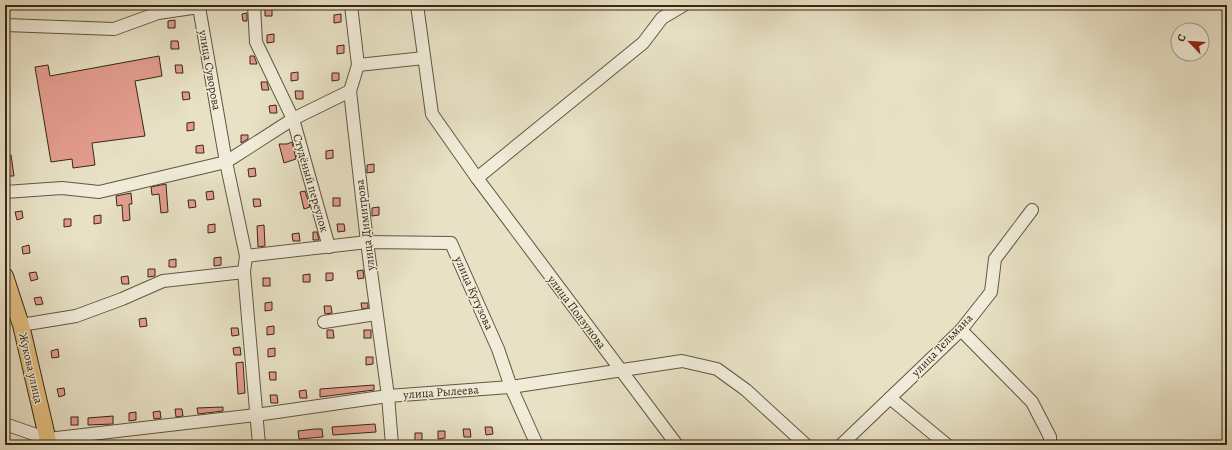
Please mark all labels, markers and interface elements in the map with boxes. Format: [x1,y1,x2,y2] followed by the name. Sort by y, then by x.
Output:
[1170,22,1210,62] north arrow
[195,28,225,112] street label: улица Суворова
[1173,32,1190,44] text: С
[289,132,333,234] street label: Студёный переулок
[351,178,379,272] street label: улица Димитрова
[450,253,498,333] street label: улица Кутузова
[543,271,610,352] street label: улица Ползунова
[907,310,976,381] street label: улица Тельмана
[15,331,47,405] street label: Жукова улица
[402,381,480,403] street label: улица Рылеева

